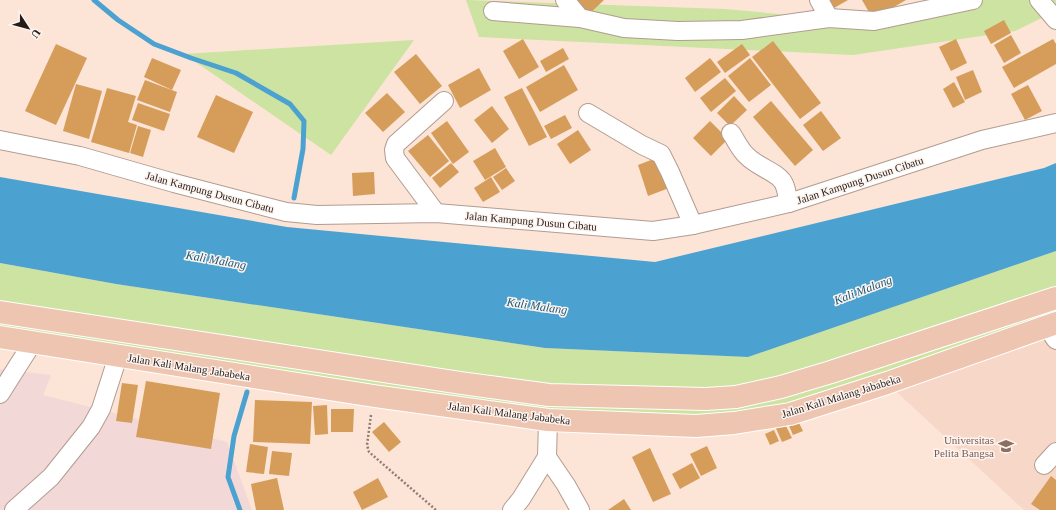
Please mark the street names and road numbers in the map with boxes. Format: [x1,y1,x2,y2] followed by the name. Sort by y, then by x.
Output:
[795,154,925,206] street label: Jalan Kampung Dusun Cibatu
[145,169,276,215] street label: Jalan Kampung Dusun Cibatu
[465,209,598,233] street label: Jalan Kampung Dusun Cibatu
[127,351,251,383] street label: Jalan Kali Malang Jababeka
[780,372,902,420] street label: Jalan Kali Malang Jababeka
[447,400,571,427] street label: Jalan Kali Malang Jababeka

